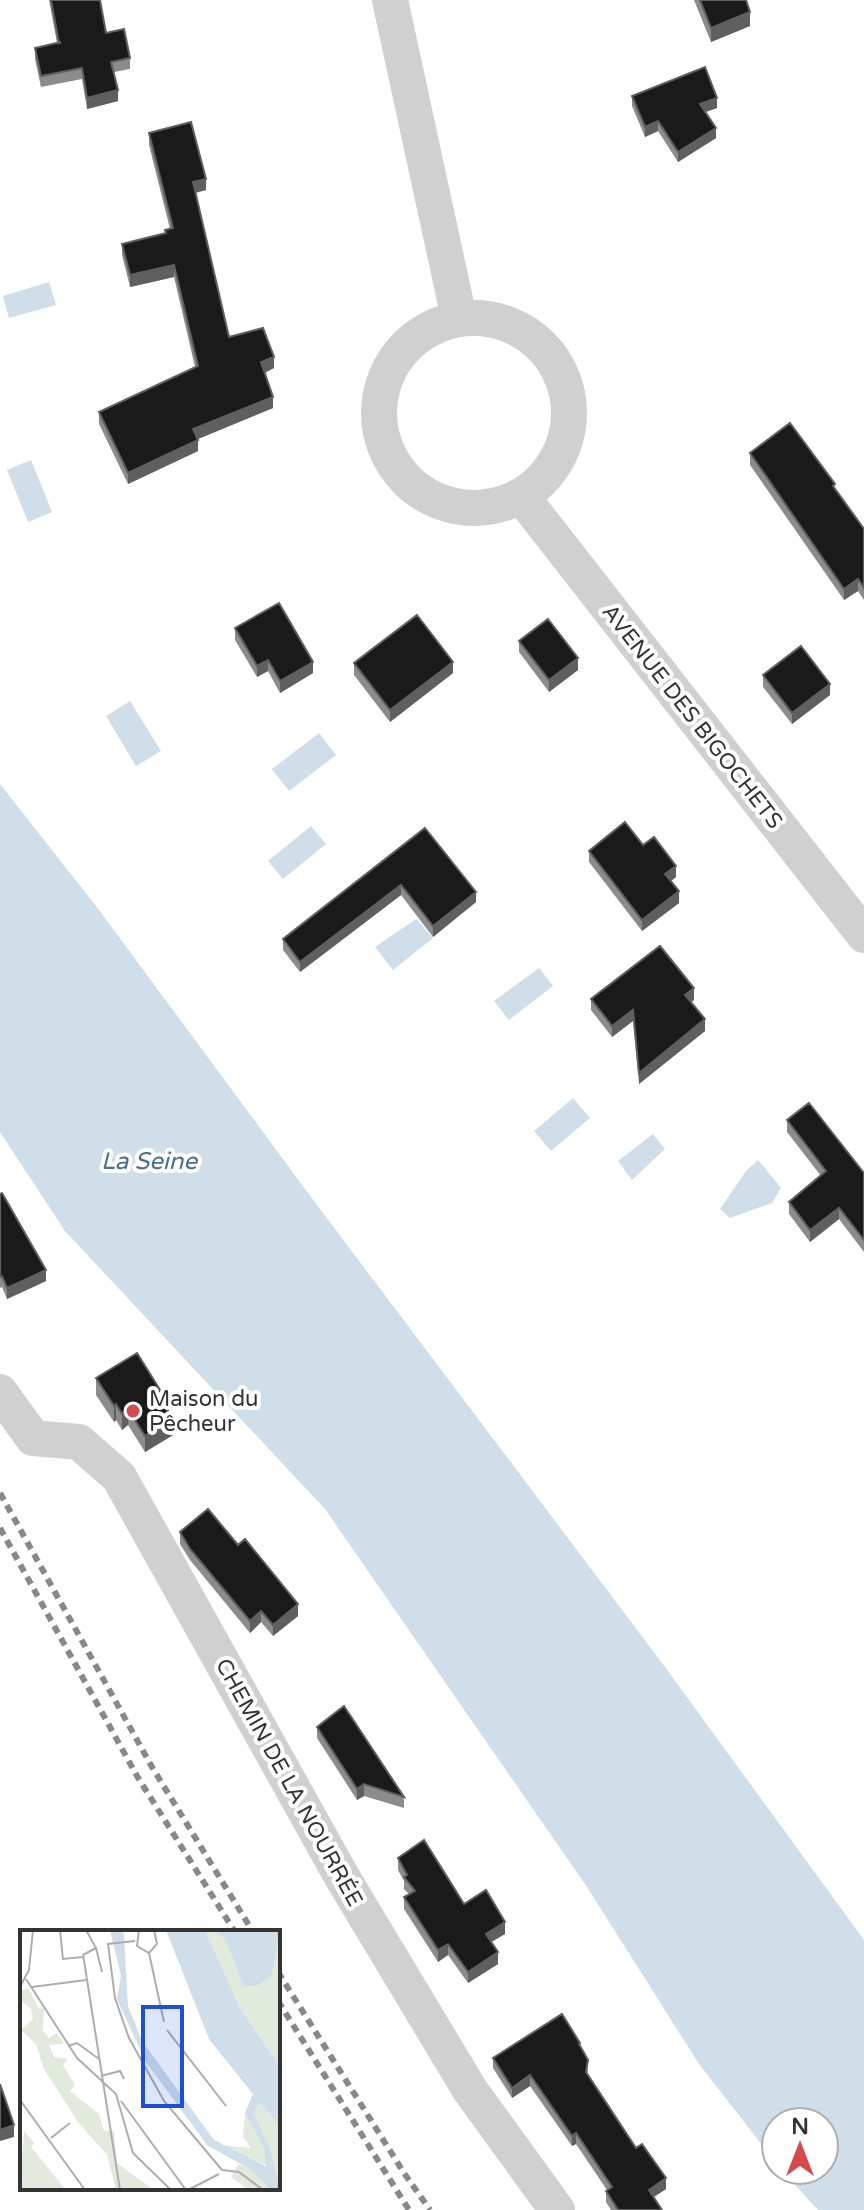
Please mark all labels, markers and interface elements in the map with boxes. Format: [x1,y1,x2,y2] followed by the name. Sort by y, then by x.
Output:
[597,599,788,834] street label: AVENUE DES BIGOCHETS
[101,1147,198,1176] water label: La Seine
[149,1386,258,1437] place label: Maison du Pêcheur
[124,1402,142,1420] marker: Maison du Pêcheur
[210,1654,369,1911] street label: CHEMIN DE LA NOURRÉE
[20,1930,280,2190] inset map
[760,2106,840,2186] north arrow
[791,2114,809,2140] text: N

